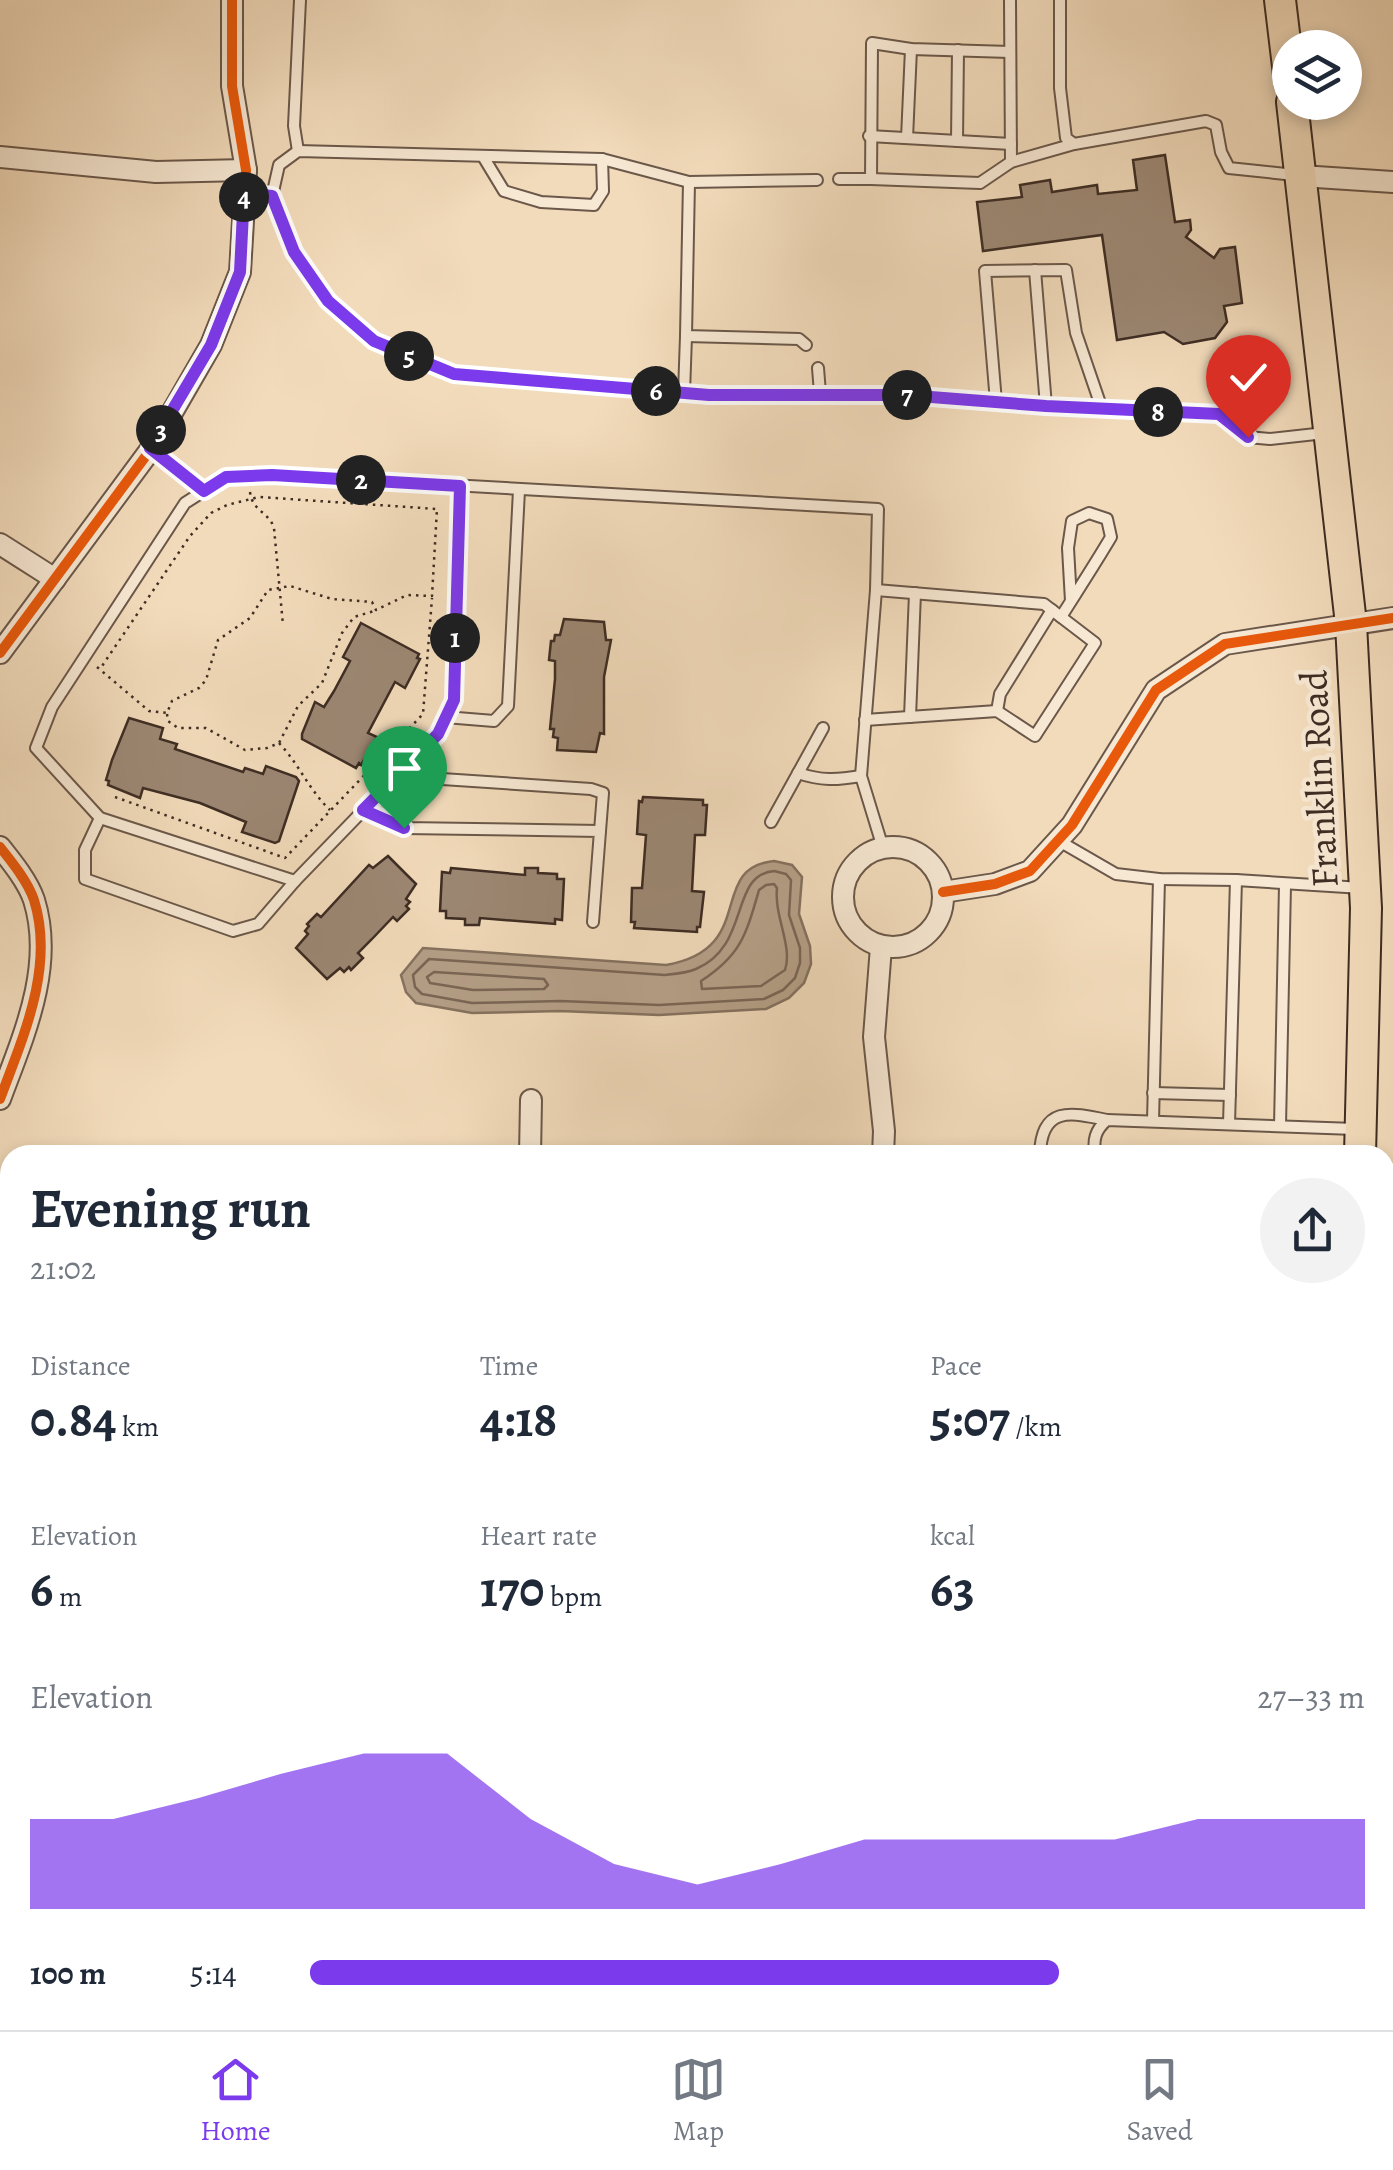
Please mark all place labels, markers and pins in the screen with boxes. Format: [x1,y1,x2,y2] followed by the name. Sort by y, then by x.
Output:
[219,172,269,222] pin: 4
[384,331,434,381] pin: 5
[1206,335,1291,438] pin
[631,366,681,416] pin: 6
[882,370,932,420] pin: 7
[1133,387,1183,437] pin: 8
[136,405,186,455] pin: 3
[336,455,386,505] pin: 2
[430,613,480,663] pin: 1
[362,726,447,829] pin

